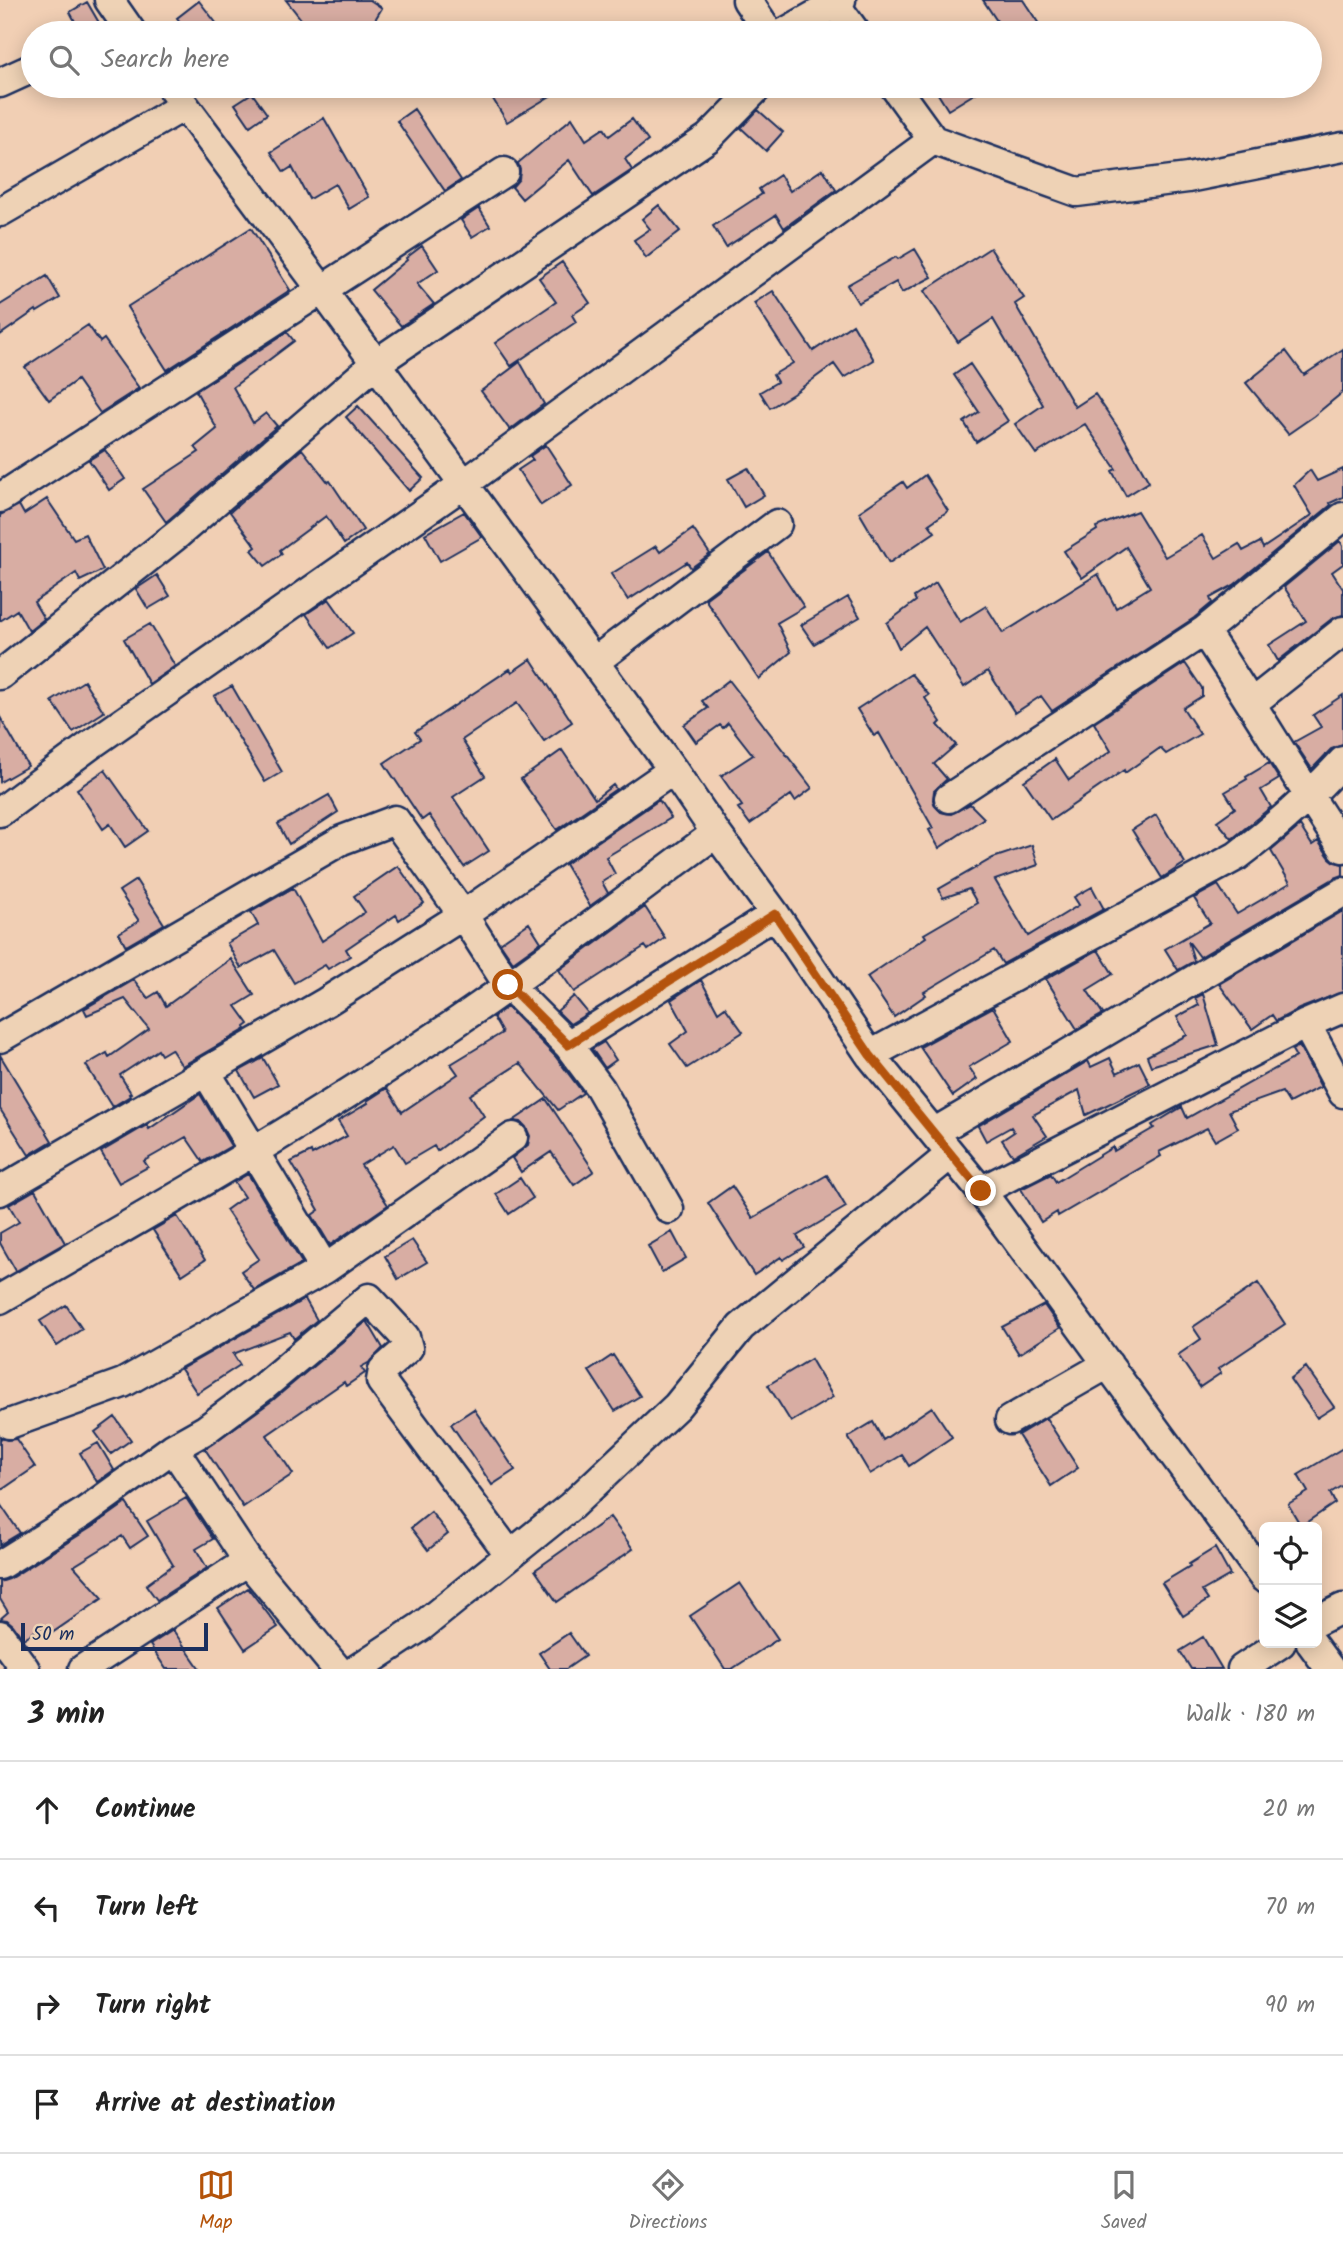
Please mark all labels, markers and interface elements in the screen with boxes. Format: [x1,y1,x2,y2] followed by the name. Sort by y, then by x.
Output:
[21,21,1322,98] search box
[101,39,229,81] text: Search here
[45,41,83,79] icon: search
[492,969,523,1000] route start
[965,1175,996,1206] route end
[1259,1522,1322,1648] map controls
[1259,1522,1322,1585] button: locate
[1259,1585,1322,1648] button: layers
[21,1620,208,1652] scale bar
[32,1620,74,1650] text: 50 m
[28,1691,105,1739] text: 3 min
[1186,1697,1315,1733] text: Walk · 180 m
[95,1789,196,1831] text: Continue
[28,1791,66,1829] icon: ahead
[1263,1792,1315,1828] text: 20 m
[95,1887,198,1929] text: Turn left
[28,1889,66,1927] icon: left
[1265,1890,1315,1926] text: 70 m
[95,1985,211,2027] text: Turn right
[28,1987,66,2025] icon: right
[1265,1988,1315,2024] text: 90 m
[95,2083,335,2125] text: Arrive at destination
[28,2085,66,2123] icon: arrive
[197,2166,235,2238] tab: Map
[629,2166,707,2238] tab: Directions
[1101,2166,1146,2238] tab: Saved

